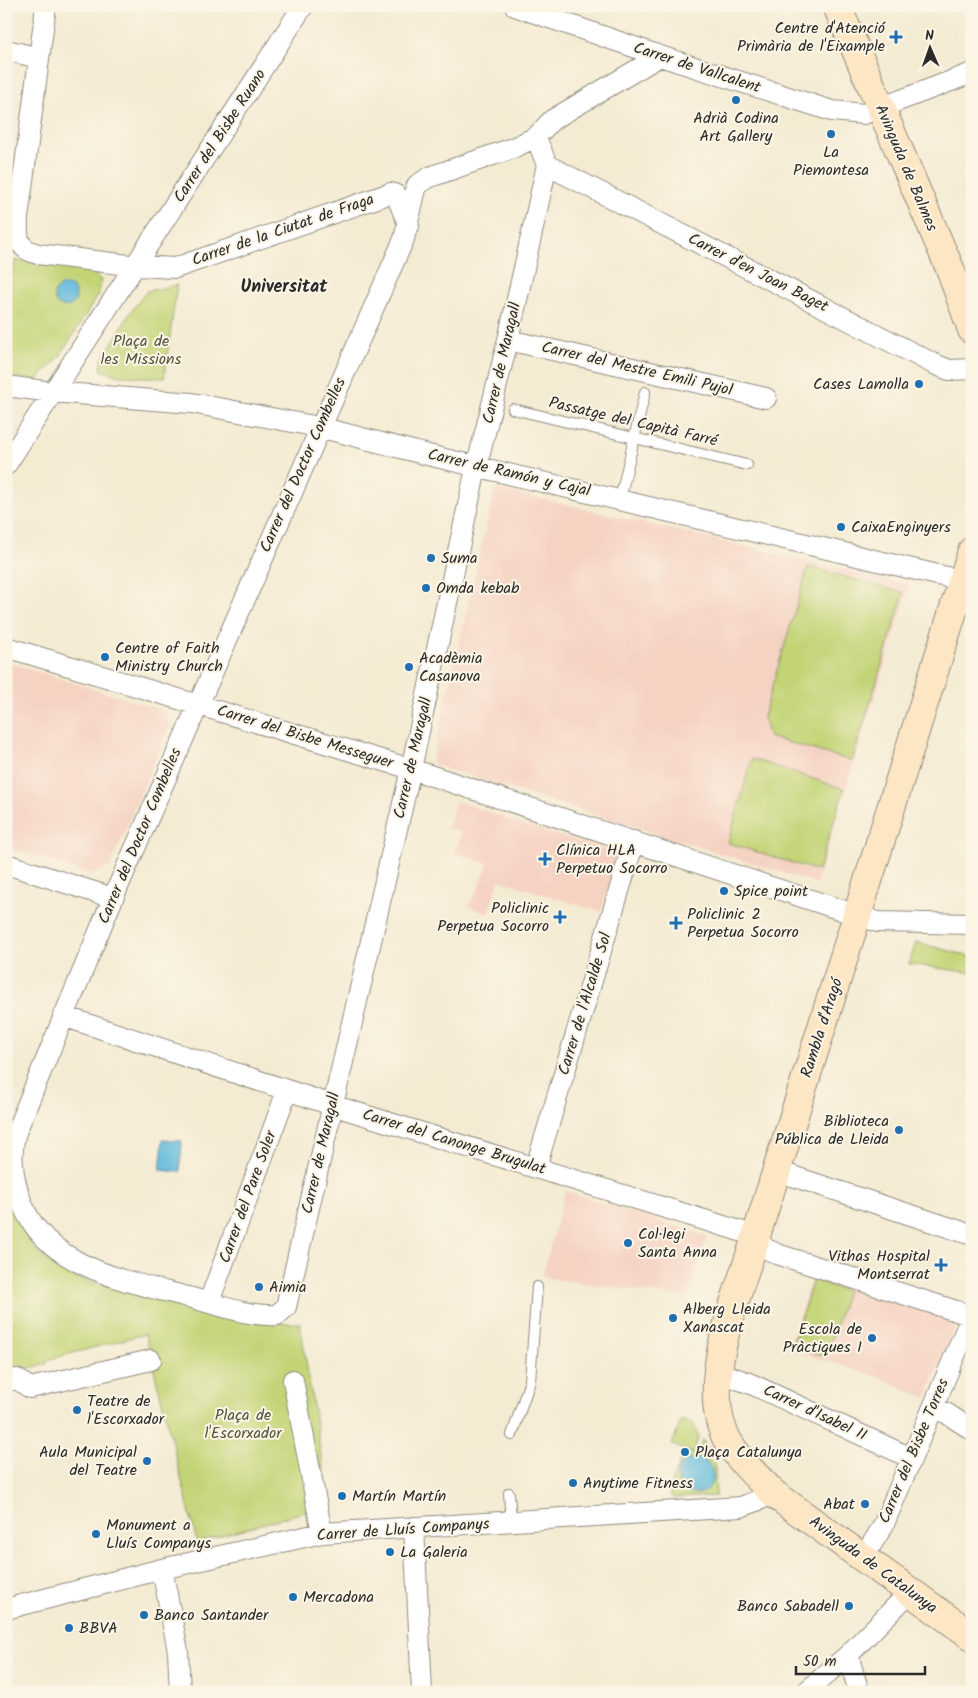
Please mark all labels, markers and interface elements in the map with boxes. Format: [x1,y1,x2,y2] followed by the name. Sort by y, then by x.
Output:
[737,16,886,59] place label: Centre d'Atenció Primària de l'Eixample
[906,22,956,72] north arrow
[925,25,935,47] text: N
[889,30,903,44] marker: Centre d'Atenció Primària de l'Eixample
[630,36,765,101] street label: Carrer de Vallcalent
[167,64,273,208] street label: Carrer del Bisbe Ruano
[730,94,742,106] marker: Adrià Codina Art Gallery
[868,101,944,236] street label: Avinguda de Balmes
[693,106,779,149] place label: Adrià Codina Art Gallery
[825,128,837,140] marker: La Piemontesa
[793,140,869,183] place label: La Piemontesa
[188,187,378,273] street label: Carrer de la Ciutat de Fraga
[683,227,833,320] street label: Carrer d'en Joan Baget
[241,273,328,302] district label: Universitat
[476,300,528,426] street label: Carrer de Maragall
[101,329,182,372] park label: Plaça de les Missions
[539,335,735,403] street label: Carrer del Mestre Emili Pujol
[813,372,909,397] place label: Cases Lamolla
[253,373,353,556] street label: Carrer del Doctor Combelles
[913,378,925,390] marker: Cases Lamolla
[546,390,721,454] street label: Passatge del Capità Farré
[425,442,593,504] street label: Carrer de Ramón y Cajal
[851,515,951,540] place label: CaixaEnginyers
[835,521,847,533] marker: CaixaEnginyers
[441,546,477,571] place label: Suma
[425,552,437,564] marker: Suma
[436,576,520,601] place label: Omda kebab
[420,582,432,594] marker: Omda kebab
[115,636,223,679] place label: Centre of Faith Ministry Church
[419,646,482,689] place label: Acadèmia Casanova
[99,651,111,663] marker: Centre of Faith Ministry Church
[403,661,415,673] marker: Acadèmia Casanova
[387,695,439,821] street label: Carrer de Maragall
[214,698,398,776] street label: Carrer del Bisbe Messeguer
[92,744,188,928] street label: Carrer del Doctor Combelles
[556,838,668,881] place label: Clínica HLA Perpetuo Socorro
[538,852,552,866] marker: Clínica HLA Perpetuo Socorro
[734,879,809,904] place label: Spice point
[718,885,730,897] marker: Spice point
[437,896,549,939] place label: Policlinic Perpetua Socorro
[687,902,799,945] place label: Policlinic 2 Perpetua Socorro
[553,910,567,924] marker: Policlinic Perpetua Socorro
[669,916,683,930] marker: Policlinic 2 Perpetua Socorro
[551,930,619,1078] street label: Carrer de l'Alcalde Sol
[794,974,850,1081] street label: Rambla d'Aragó
[295,1090,347,1216] street label: Carrer de Maragall
[359,1102,550,1182] street label: Carrer del Canonge Brugulat
[775,1109,889,1152] place label: Biblioteca Pública de Lleida
[893,1124,905,1136] marker: Biblioteca Pública de Lleida
[212,1126,284,1267] street label: Carrer del Pare Soler
[638,1222,717,1265] place label: Col·legi Santa Anna
[622,1237,634,1249] marker: Col·legi Santa Anna
[828,1244,931,1287] place label: Vithas Hospital Montserrat
[934,1258,948,1272] marker: Vithas Hospital Montserrat
[269,1275,307,1300] place label: Aimia
[253,1281,265,1293] marker: Aimia
[683,1297,771,1340] place label: Alberg Lleida Xanascat
[667,1312,679,1324] marker: Alberg Lleida Xanascat
[783,1317,862,1360] place label: Escola de Pràctiques I
[866,1332,878,1344] marker: Escola de Pràctiques I
[872,1374,956,1527] street label: Carrer del Bisbe Torres
[759,1378,871,1448] street label: Carrer d'Isabel II
[87,1389,166,1432] place label: Teatre de l'Escorxador
[205,1403,283,1446] park label: Plaça de l'Escorxador
[71,1404,83,1416] marker: Teatre de l'Escorxador
[39,1440,137,1483] place label: Aula Municipal del Teatre
[695,1440,802,1465] place label: Plaça Catalunya
[679,1446,691,1458] marker: Plaça Catalunya
[141,1455,153,1467] marker: Aula Municipal del Teatre
[583,1471,693,1496] place label: Anytime Fitness
[567,1477,579,1489] marker: Anytime Fitness
[352,1484,446,1509] place label: Martín Martín
[336,1490,348,1502] marker: Martín Martín
[823,1492,856,1517] place label: Abat
[859,1498,871,1510] marker: Abat
[804,1510,942,1620] street label: Avinguda de Catalunya
[316,1511,490,1549] street label: Carrer de Lluís Companys
[106,1513,211,1556] place label: Monument a Lluís Companys
[90,1528,102,1540] marker: Monument a Lluís Companys
[400,1540,468,1565] place label: La Galeria
[384,1546,396,1558] marker: La Galeria
[303,1585,374,1610] place label: Mercadona
[287,1591,299,1603] marker: Mercadona
[737,1594,839,1619] place label: Banco Sabadell
[843,1600,855,1612] marker: Banco Sabadell
[154,1603,270,1628] place label: Banco Santander
[138,1609,150,1621] marker: Banco Santander
[79,1616,118,1641] place label: BBVA
[63,1622,75,1634] marker: BBVA
[796,1643,924,1675] scale bar
[803,1650,837,1674] text: 50 m

